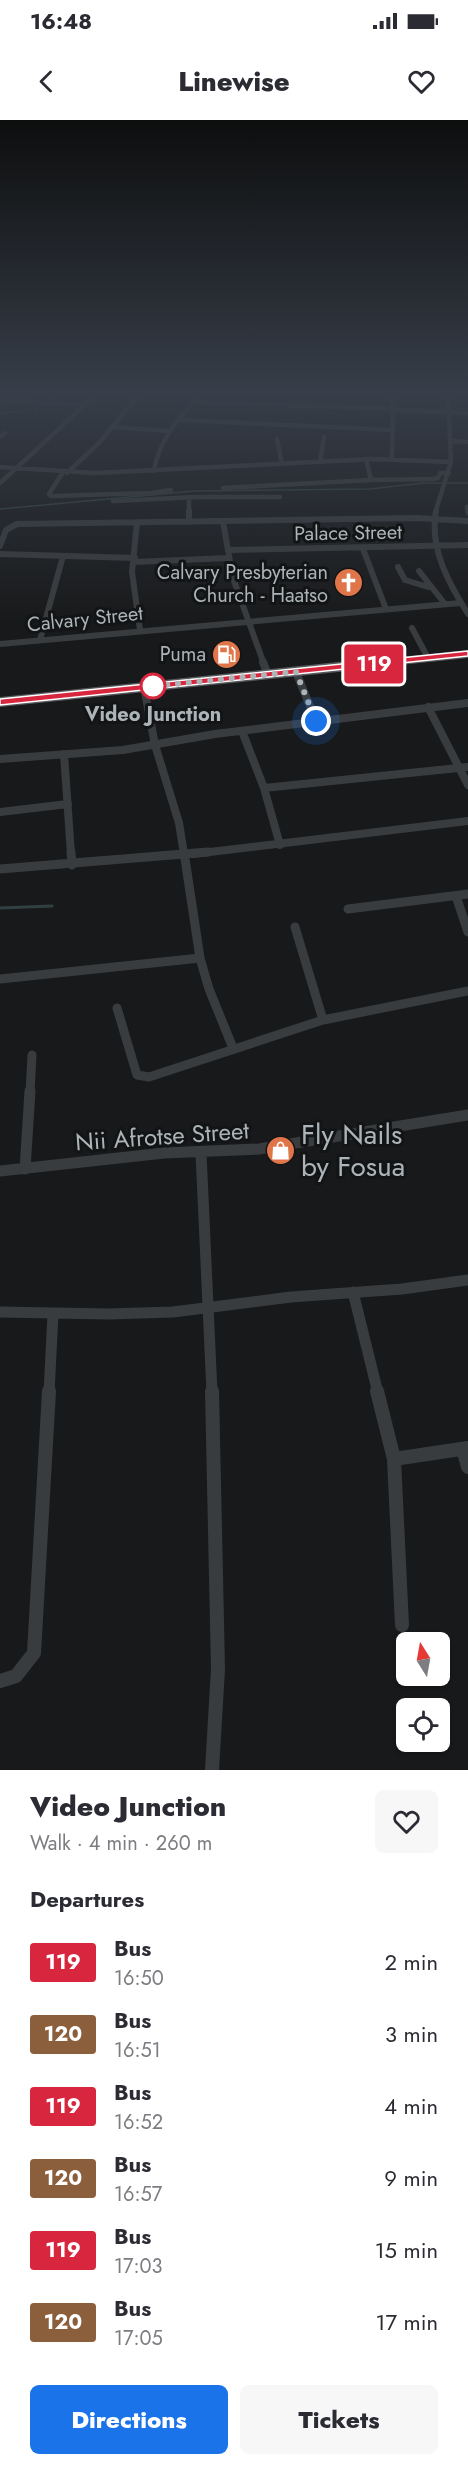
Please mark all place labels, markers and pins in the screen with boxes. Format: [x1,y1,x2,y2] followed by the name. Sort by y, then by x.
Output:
[157,558,328,610] place label: Calvary Presbyterian Church - Haatso
[333,567,365,599] church icon: Calvary Presbyterian Church - Haatso
[211,638,243,670] fuel station icon: Puma
[160,640,206,669] place label: Puma
[140,673,166,699] marker: Video Junction
[84,700,221,729] place label: Video Junction
[301,1114,405,1187] place label: Fly Nails by Fosua
[264,1134,296,1166] shop icon: Fly Nails by Fosua

